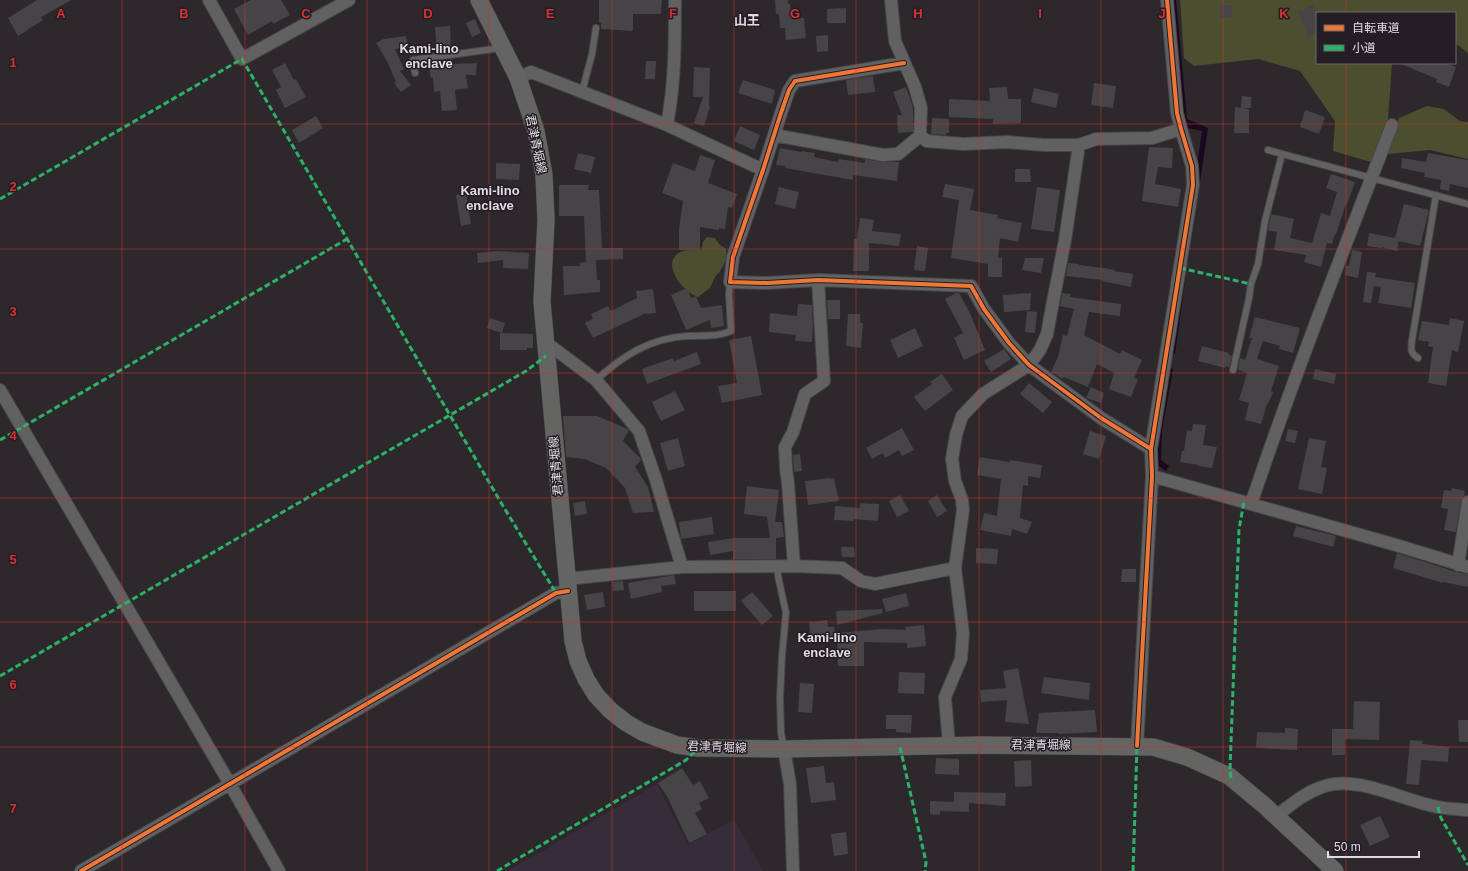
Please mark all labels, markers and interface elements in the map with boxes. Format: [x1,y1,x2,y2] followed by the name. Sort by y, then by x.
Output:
[56,6,66,21] text: A
[179,6,189,21] text: B
[301,6,311,21] text: C
[423,6,433,21] text: D
[546,6,555,21] text: E
[669,6,677,21] text: F
[790,6,800,21] text: G
[913,6,923,21] text: H
[1038,6,1042,21] text: I
[1158,6,1166,21] text: J
[1279,6,1289,21] text: K
[1316,12,1456,64] legend
[734,13,760,28] district label: 山王
[1352,21,1400,35] text: 自転車道
[399,41,459,71] district label: Kami-Iino enclave
[1352,41,1376,55] text: 小道
[9,55,17,70] text: 1
[523,113,549,175] street label: 君津青堀線
[9,179,17,194] text: 2
[460,183,520,213] district label: Kami-Iino enclave
[9,304,17,319] text: 3
[9,428,17,443] text: 4
[546,435,566,497] street label: 君津青堀線
[9,552,17,567] text: 5
[797,630,857,660] district label: Kami-Iino enclave
[9,677,17,692] text: 6
[1011,738,1071,752] street label: 君津青堀線
[687,739,747,755] street label: 君津青堀線
[9,801,17,816] text: 7
[1328,833,1419,859] scale bar
[1334,840,1361,854] text: 50 m

